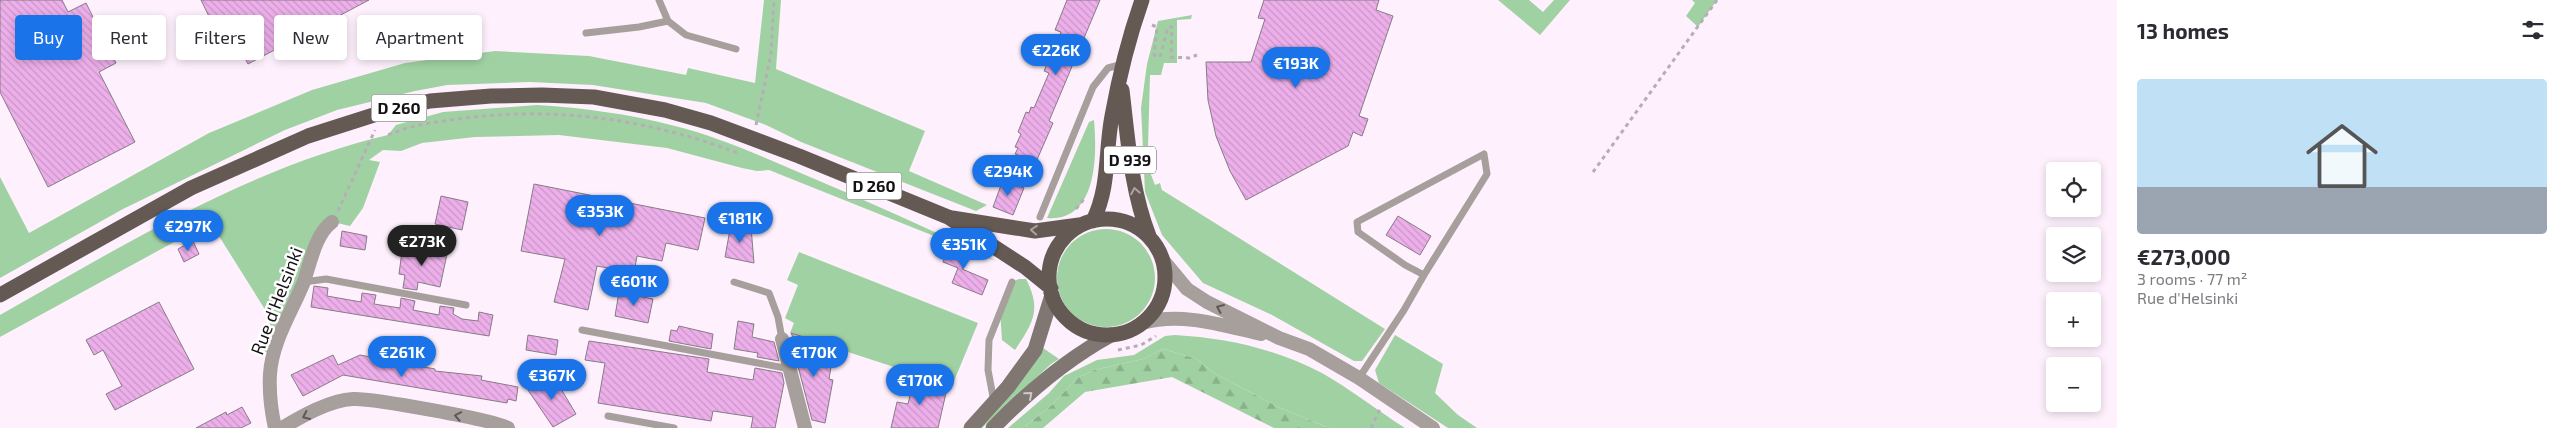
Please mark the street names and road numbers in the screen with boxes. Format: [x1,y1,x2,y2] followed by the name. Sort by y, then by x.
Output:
[372,95,426,122] road number: D 260
[1104,146,1156,174] road number: D 939
[846,172,902,200] road number: D 260
[245,244,307,358] street label: Rue d'Helsinki

